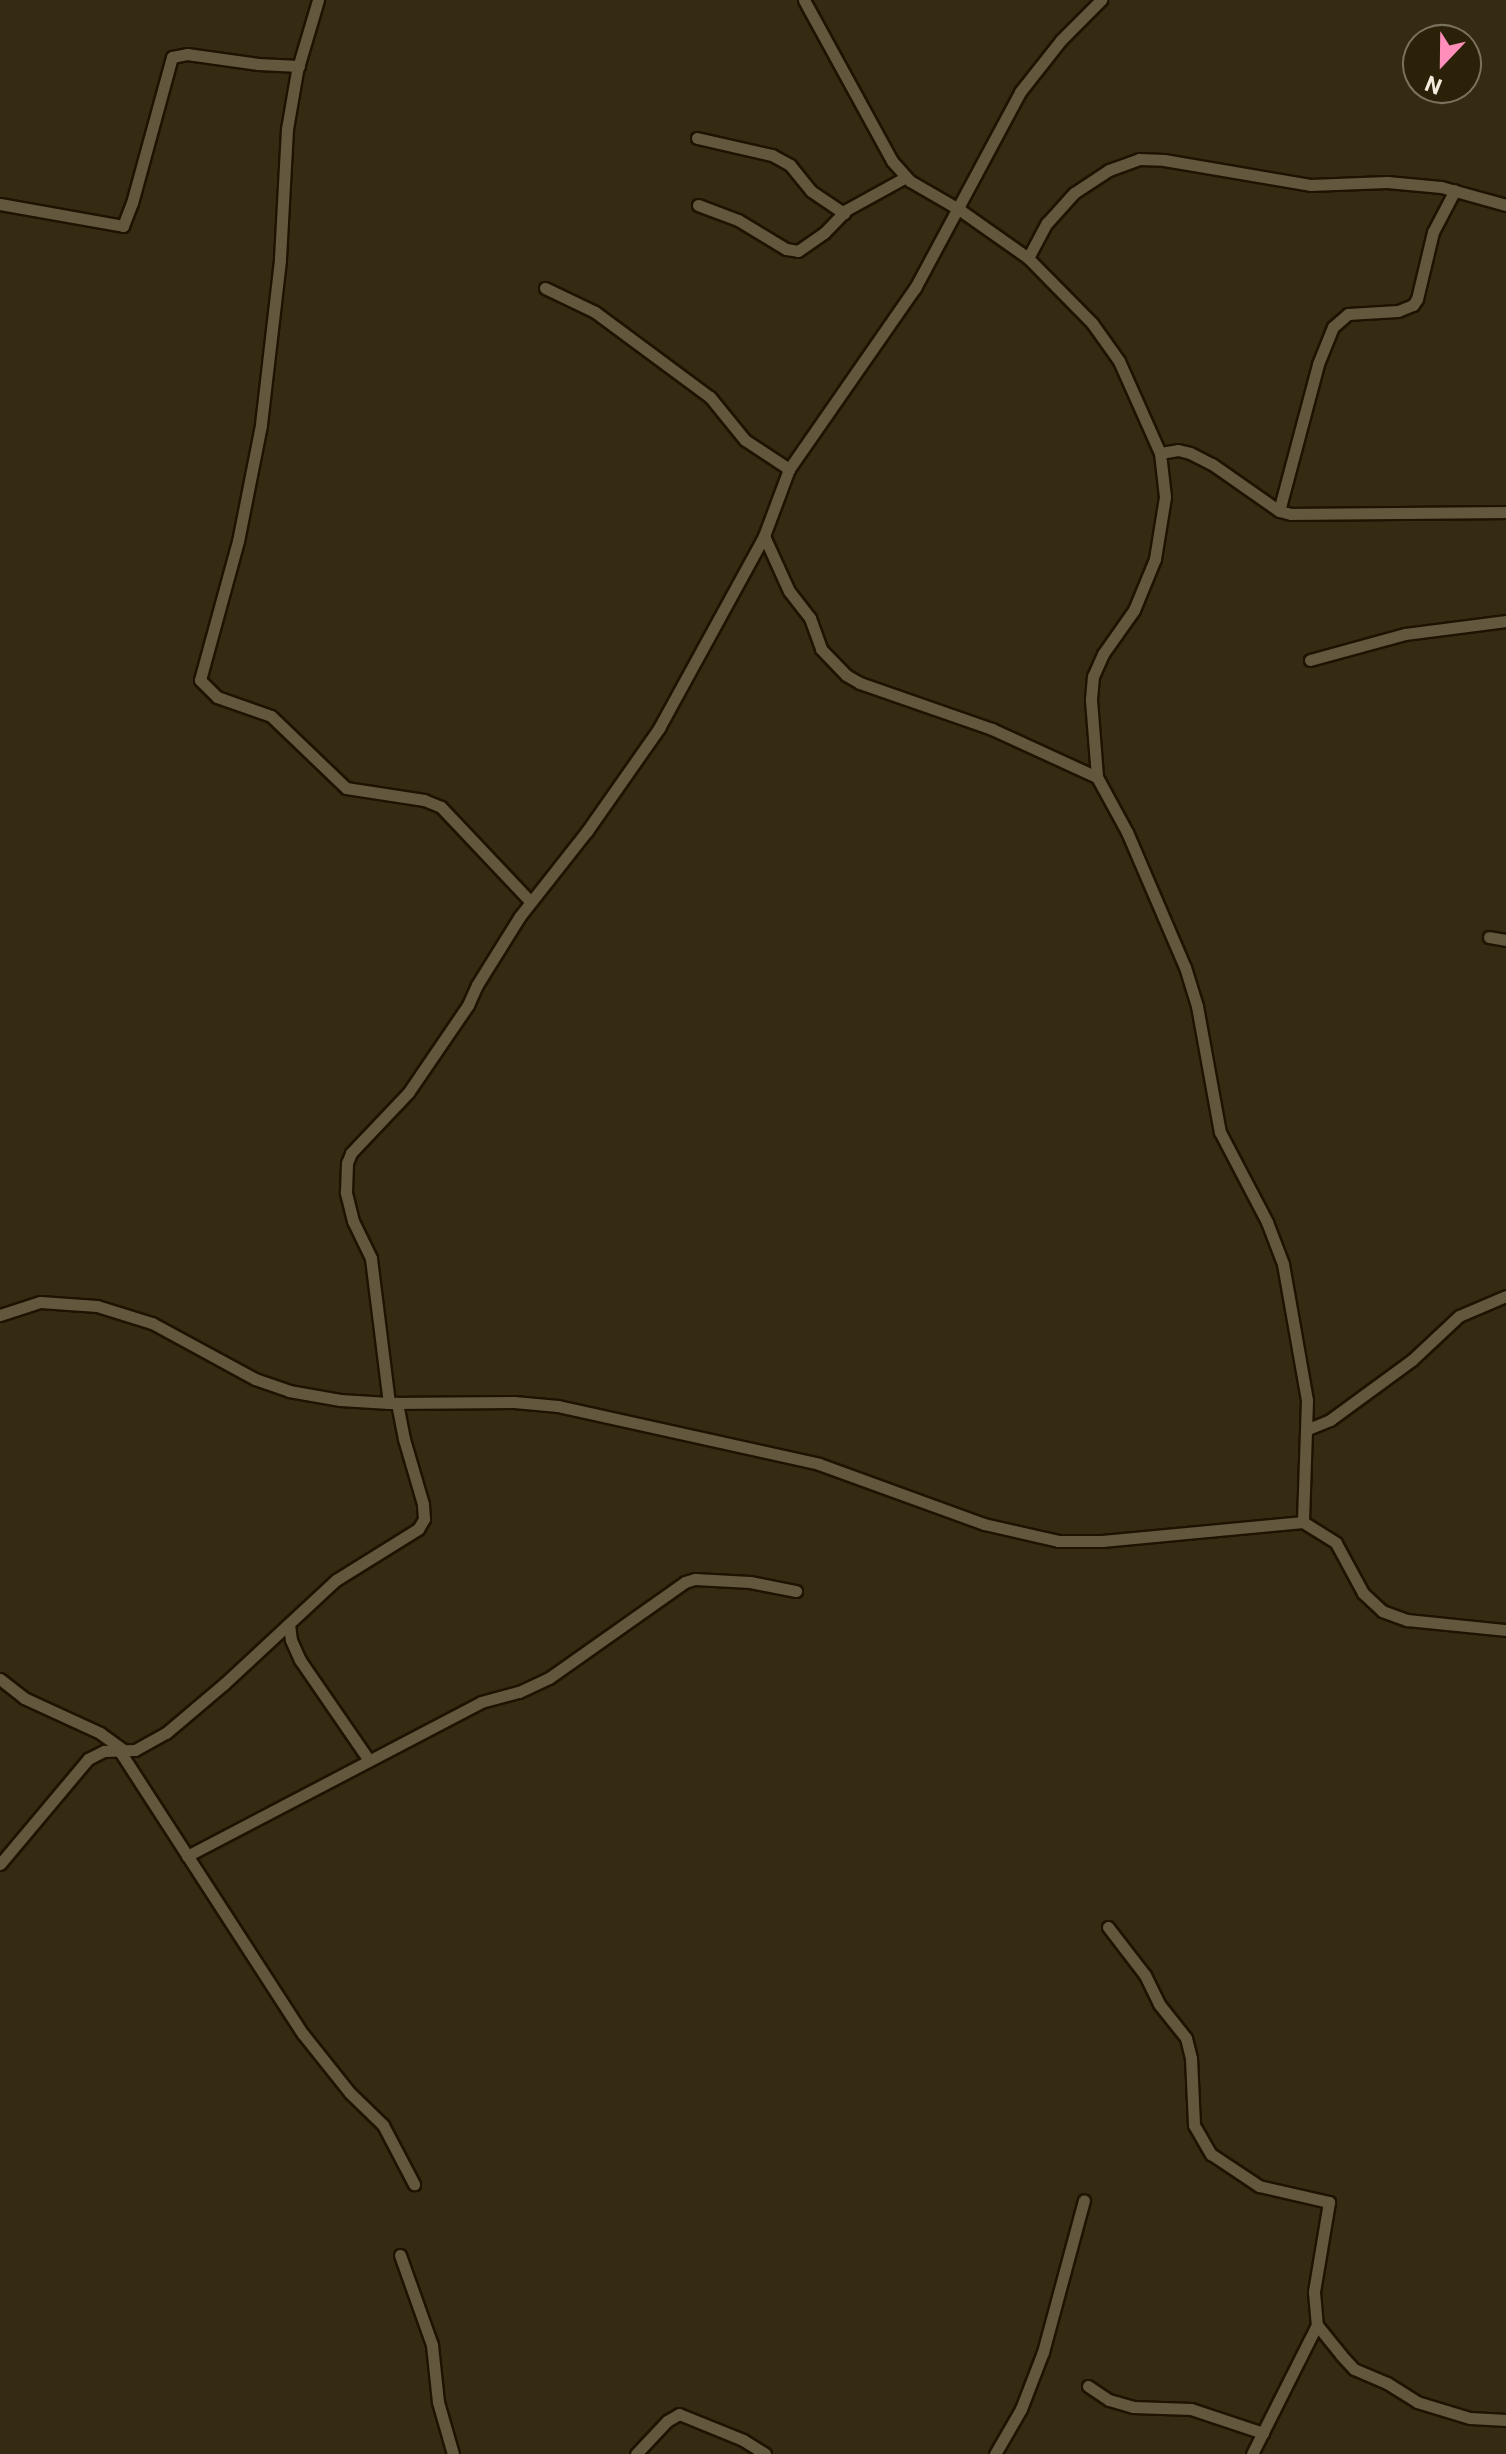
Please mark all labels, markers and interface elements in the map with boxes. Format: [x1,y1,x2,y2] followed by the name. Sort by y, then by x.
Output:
[1402,24,1482,104] north arrow
[1422,70,1445,99] text: N

